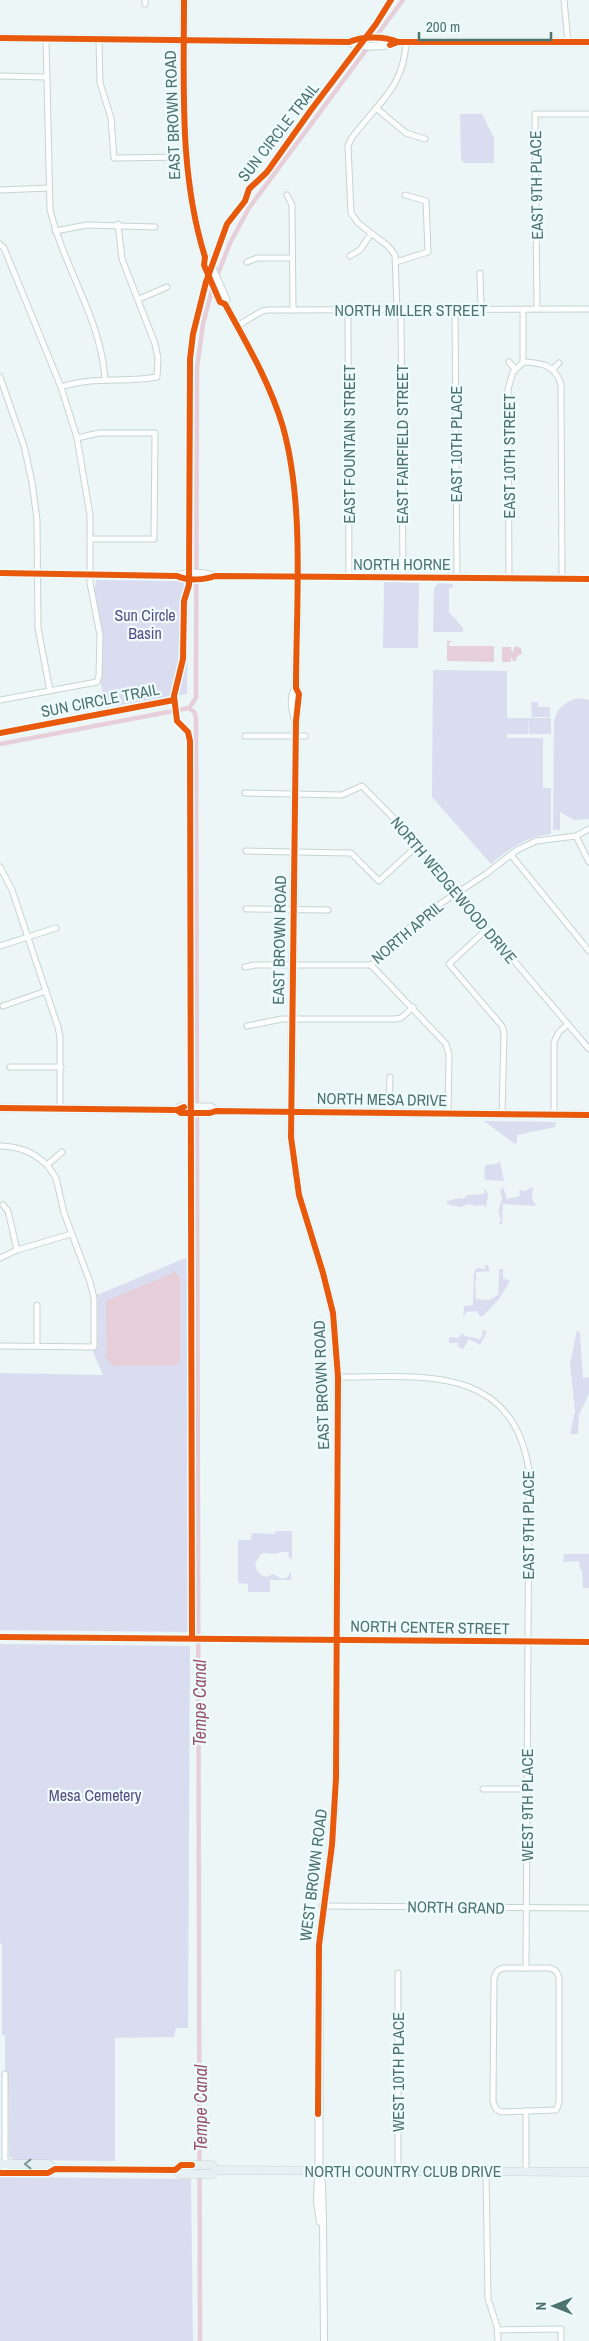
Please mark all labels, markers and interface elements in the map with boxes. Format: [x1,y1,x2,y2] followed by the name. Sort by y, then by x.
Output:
[419,10,552,42] scale bar
[426,16,460,37] text: 200 m
[159,50,185,180] street label: EAST BROWN ROAD
[232,77,324,186] street label: SUN CIRCLE TRAIL
[524,130,548,240] street label: EAST 9TH PLACE
[335,299,487,321] street label: NORTH MILLER STREET
[338,364,360,524] street label: EAST FOUNTAIN STREET
[391,364,413,524] street label: EAST FAIRFIELD STREET
[445,386,467,502] street label: EAST 10TH PLACE
[498,393,520,519] street label: EAST 10TH STREET
[353,553,451,575] street label: NORTH HORNE
[114,604,176,644] park label: Sun Circle Basin
[39,678,162,722] street label: SUN CIRCLE TRAIL
[386,812,522,968] street label: NORTH WEDGEWOOD DRIVE
[267,875,291,1005] street label: EAST BROWN ROAD
[367,895,448,968] street label: NORTH APRIL
[317,1087,447,1111] street label: NORTH MESA DRIVE
[308,1320,334,1450] street label: EAST BROWN ROAD
[517,1470,539,1580] street label: EAST 9TH PLACE
[350,1615,510,1639] street label: NORTH CENTER STREET
[187,1659,212,1746] water label: Tempe Canal
[516,1749,538,1861] street label: WEST 9TH PLACE
[49,1784,142,1806] park label: Mesa Cemetery
[294,1808,332,1942] street label: WEST BROWN ROAD
[407,1895,505,1919] street label: NORTH GRAND
[387,2012,409,2132] street label: WEST 10TH PLACE
[188,2064,213,2151] water label: Tempe Canal
[24,2159,32,2169] one-way arrow
[305,2160,501,2182] street label: NORTH COUNTRY CLUB DRIVE
[529,2281,579,2331] north arrow
[532,2302,550,2310] text: N

